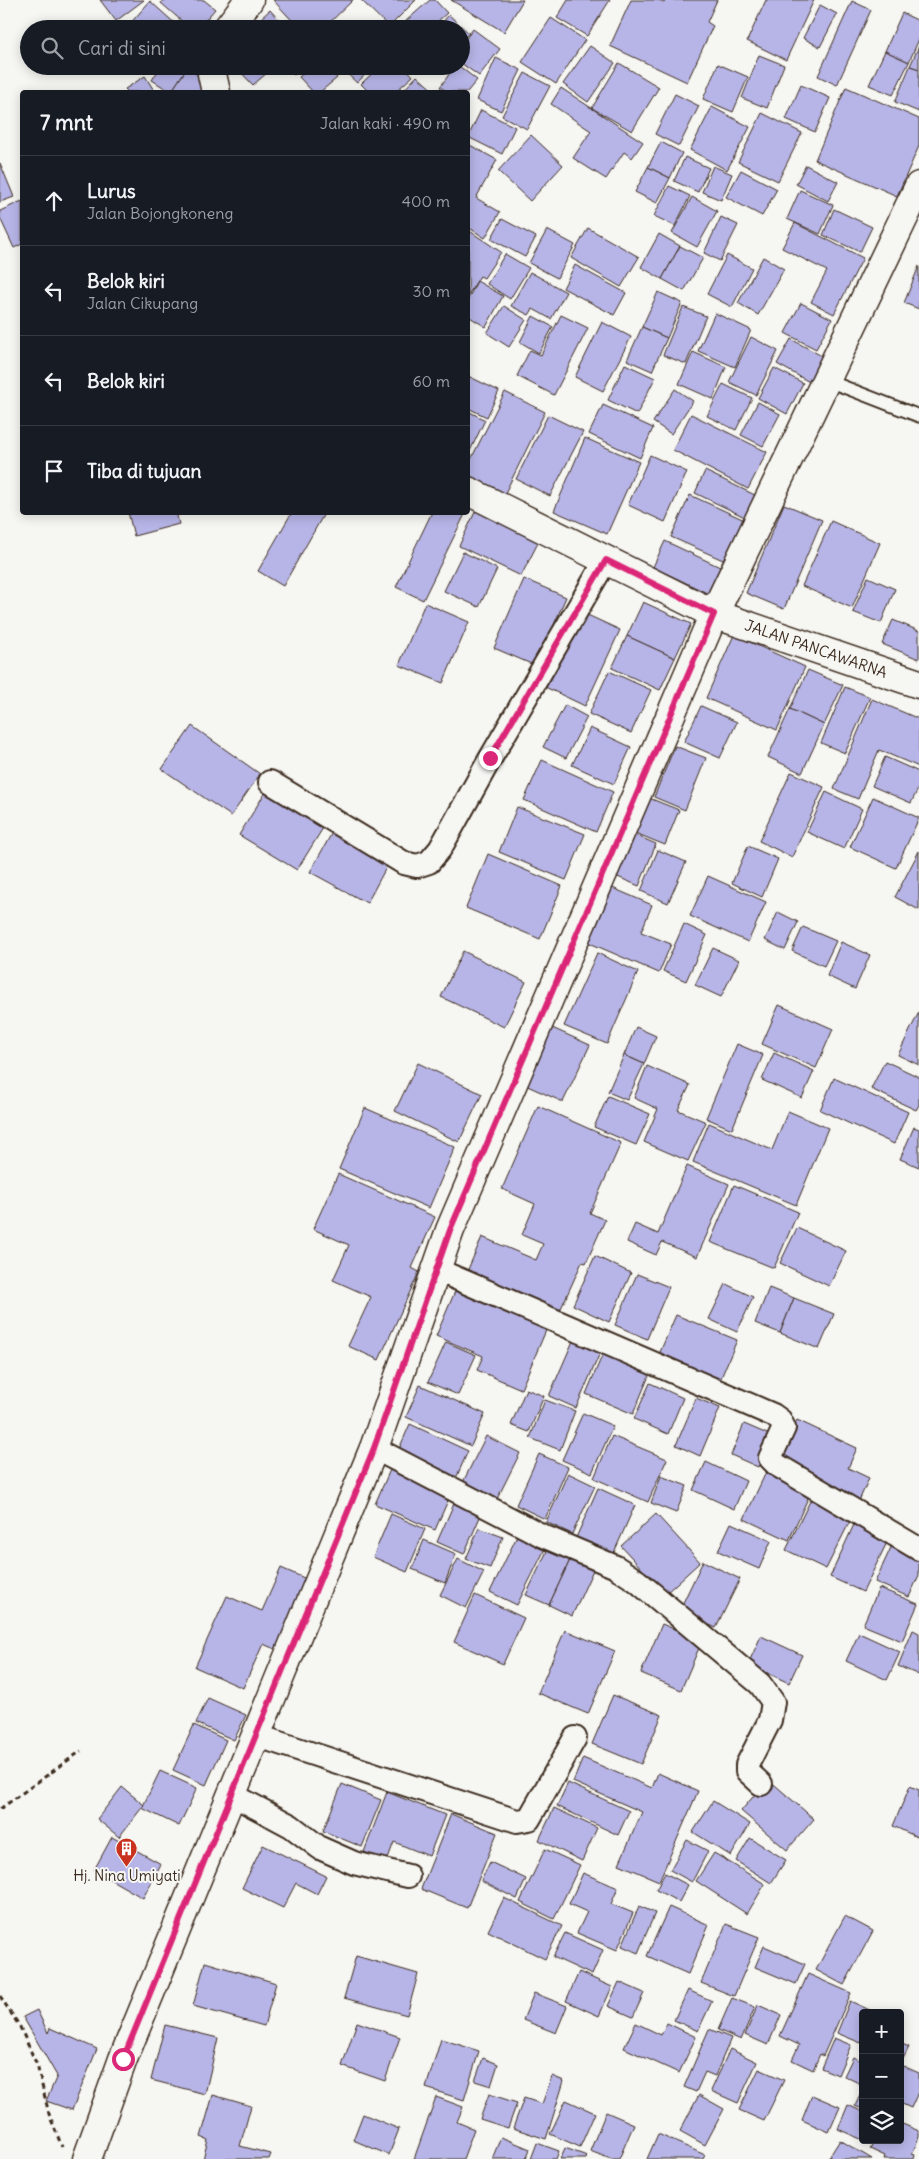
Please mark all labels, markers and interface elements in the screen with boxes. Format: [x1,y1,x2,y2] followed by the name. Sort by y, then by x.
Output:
[20,20,470,75] search box
[38,34,66,62] icon: search
[78,36,166,60] text: Cari di sini
[40,109,93,136] text: 7 mnt
[320,113,450,133] text: Jalan kaki · 490 m
[87,179,136,203] text: Lurus
[40,187,68,215] icon: ahead
[402,191,450,211] text: 400 m
[87,203,233,223] text: Jalan Bojongkoneng
[87,269,165,293] text: Belok kiri
[40,277,68,305] icon: left
[413,281,450,301] text: 30 m
[87,293,198,313] text: Jalan Cikupang
[40,367,68,395] icon: left
[87,369,165,393] text: Belok kiri
[412,371,450,391] text: 60 m
[40,457,68,485] icon: arrive
[87,459,202,483] text: Tiba di tujuan
[743,615,890,682] street label: JALAN PANCAWARNA
[479,747,502,770] route end
[115,1836,139,1867] building icon: Hj. Nina Umiyati
[73,1866,181,1885] place label: Hj. Nina Umiyati
[859,2009,904,2144] map controls
[859,2009,904,2054] button: +
[112,2048,135,2071] route start
[859,2054,904,2099] button: −
[859,2099,904,2144] button: layers

